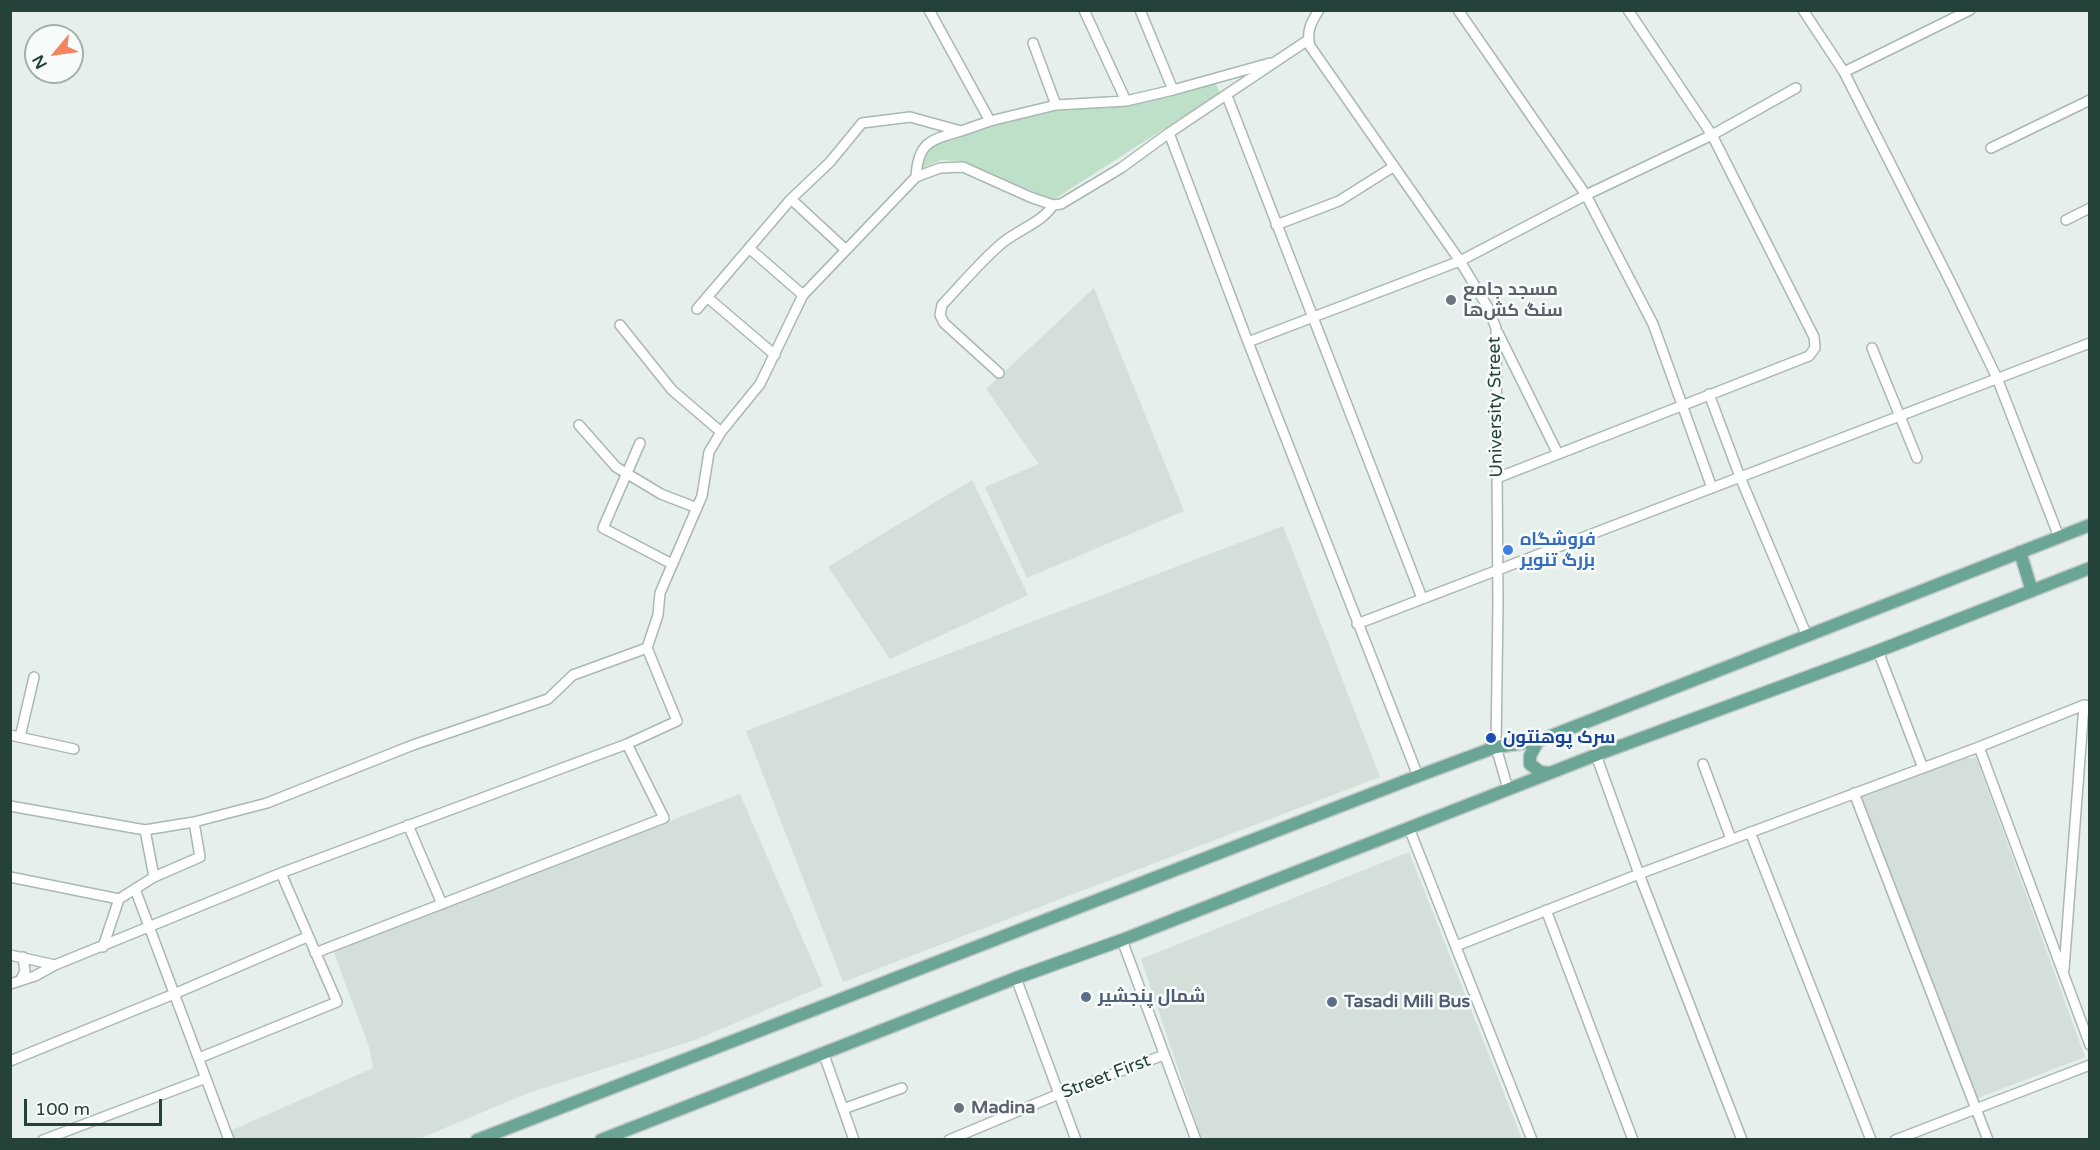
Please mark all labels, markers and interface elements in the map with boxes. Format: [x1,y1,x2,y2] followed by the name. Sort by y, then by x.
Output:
[24,24,84,84] north arrow
[28,51,52,72] text: N
[1463,279,1563,322] place label: مسجد جامع سنگ کش‌ها
[1444,293,1458,307] marker: مسجد جامع سنگ کش‌ها
[1484,336,1508,478] street label: University Street
[1520,529,1596,572] place label: فروشگاه بزرگ تنویر
[1501,543,1515,557] marker: فروشگاه بزرگ تنویر
[1503,727,1616,749] place label: سرک پوهنتون
[1484,731,1498,745] marker: سرک پوهنتون
[1098,986,1205,1008] place label: شمال پنجشیر
[1079,990,1093,1004] marker: شمال پنجشیر
[1344,991,1470,1013] place label: Tasadi Mili Bus
[1325,995,1339,1009] marker: Tasadi Mili Bus
[1058,1050,1154,1104] street label: Street First
[27,1087,165,1125] scale bar
[971,1097,1035,1119] place label: Madina
[35,1098,90,1120] text: 100 m
[952,1101,966,1115] marker: Madina

